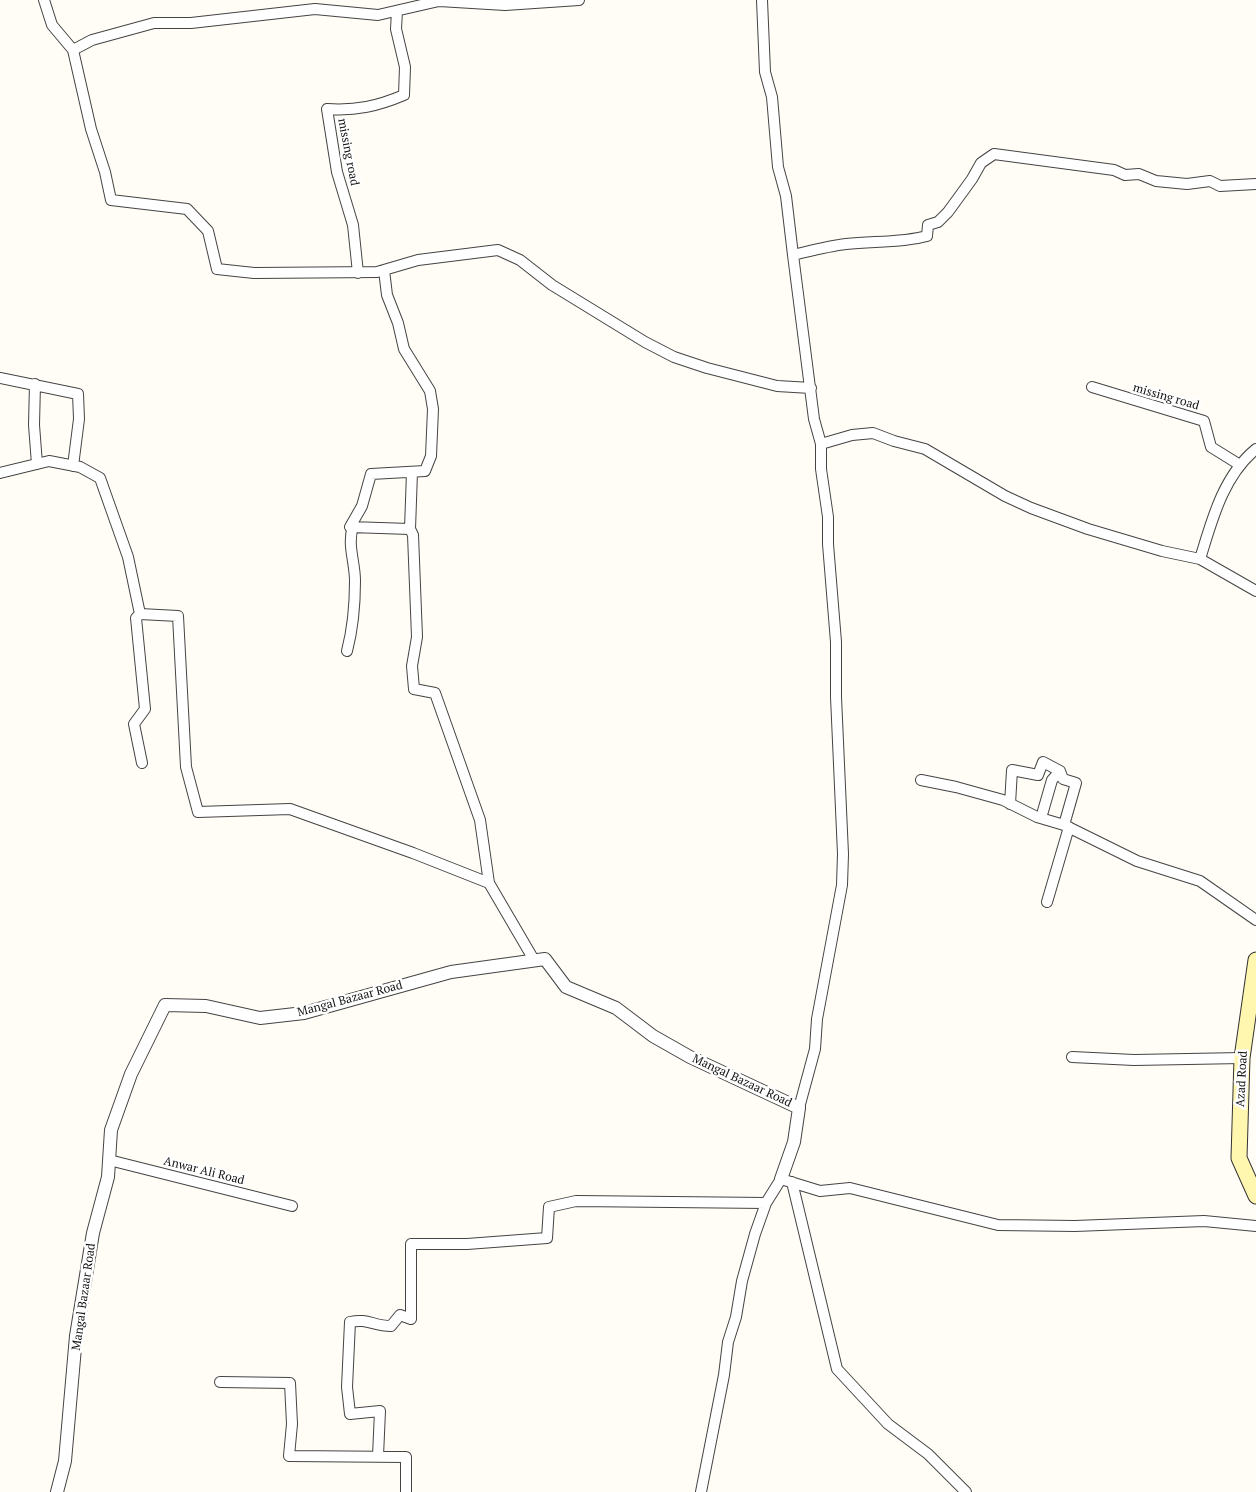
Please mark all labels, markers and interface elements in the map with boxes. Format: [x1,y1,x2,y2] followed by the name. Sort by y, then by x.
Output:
[334,117,362,187] street label: missing road
[1131,381,1201,413] street label: missing road
[296,978,404,1020] street label: Mangal Bazaar Road
[1233,1050,1251,1108] street label: Azad Road
[690,1052,794,1110] street label: Mangal Bazaar Road
[162,1154,246,1188] street label: Anwar Ali Road
[69,1242,99,1352] street label: Mangal Bazaar Road

